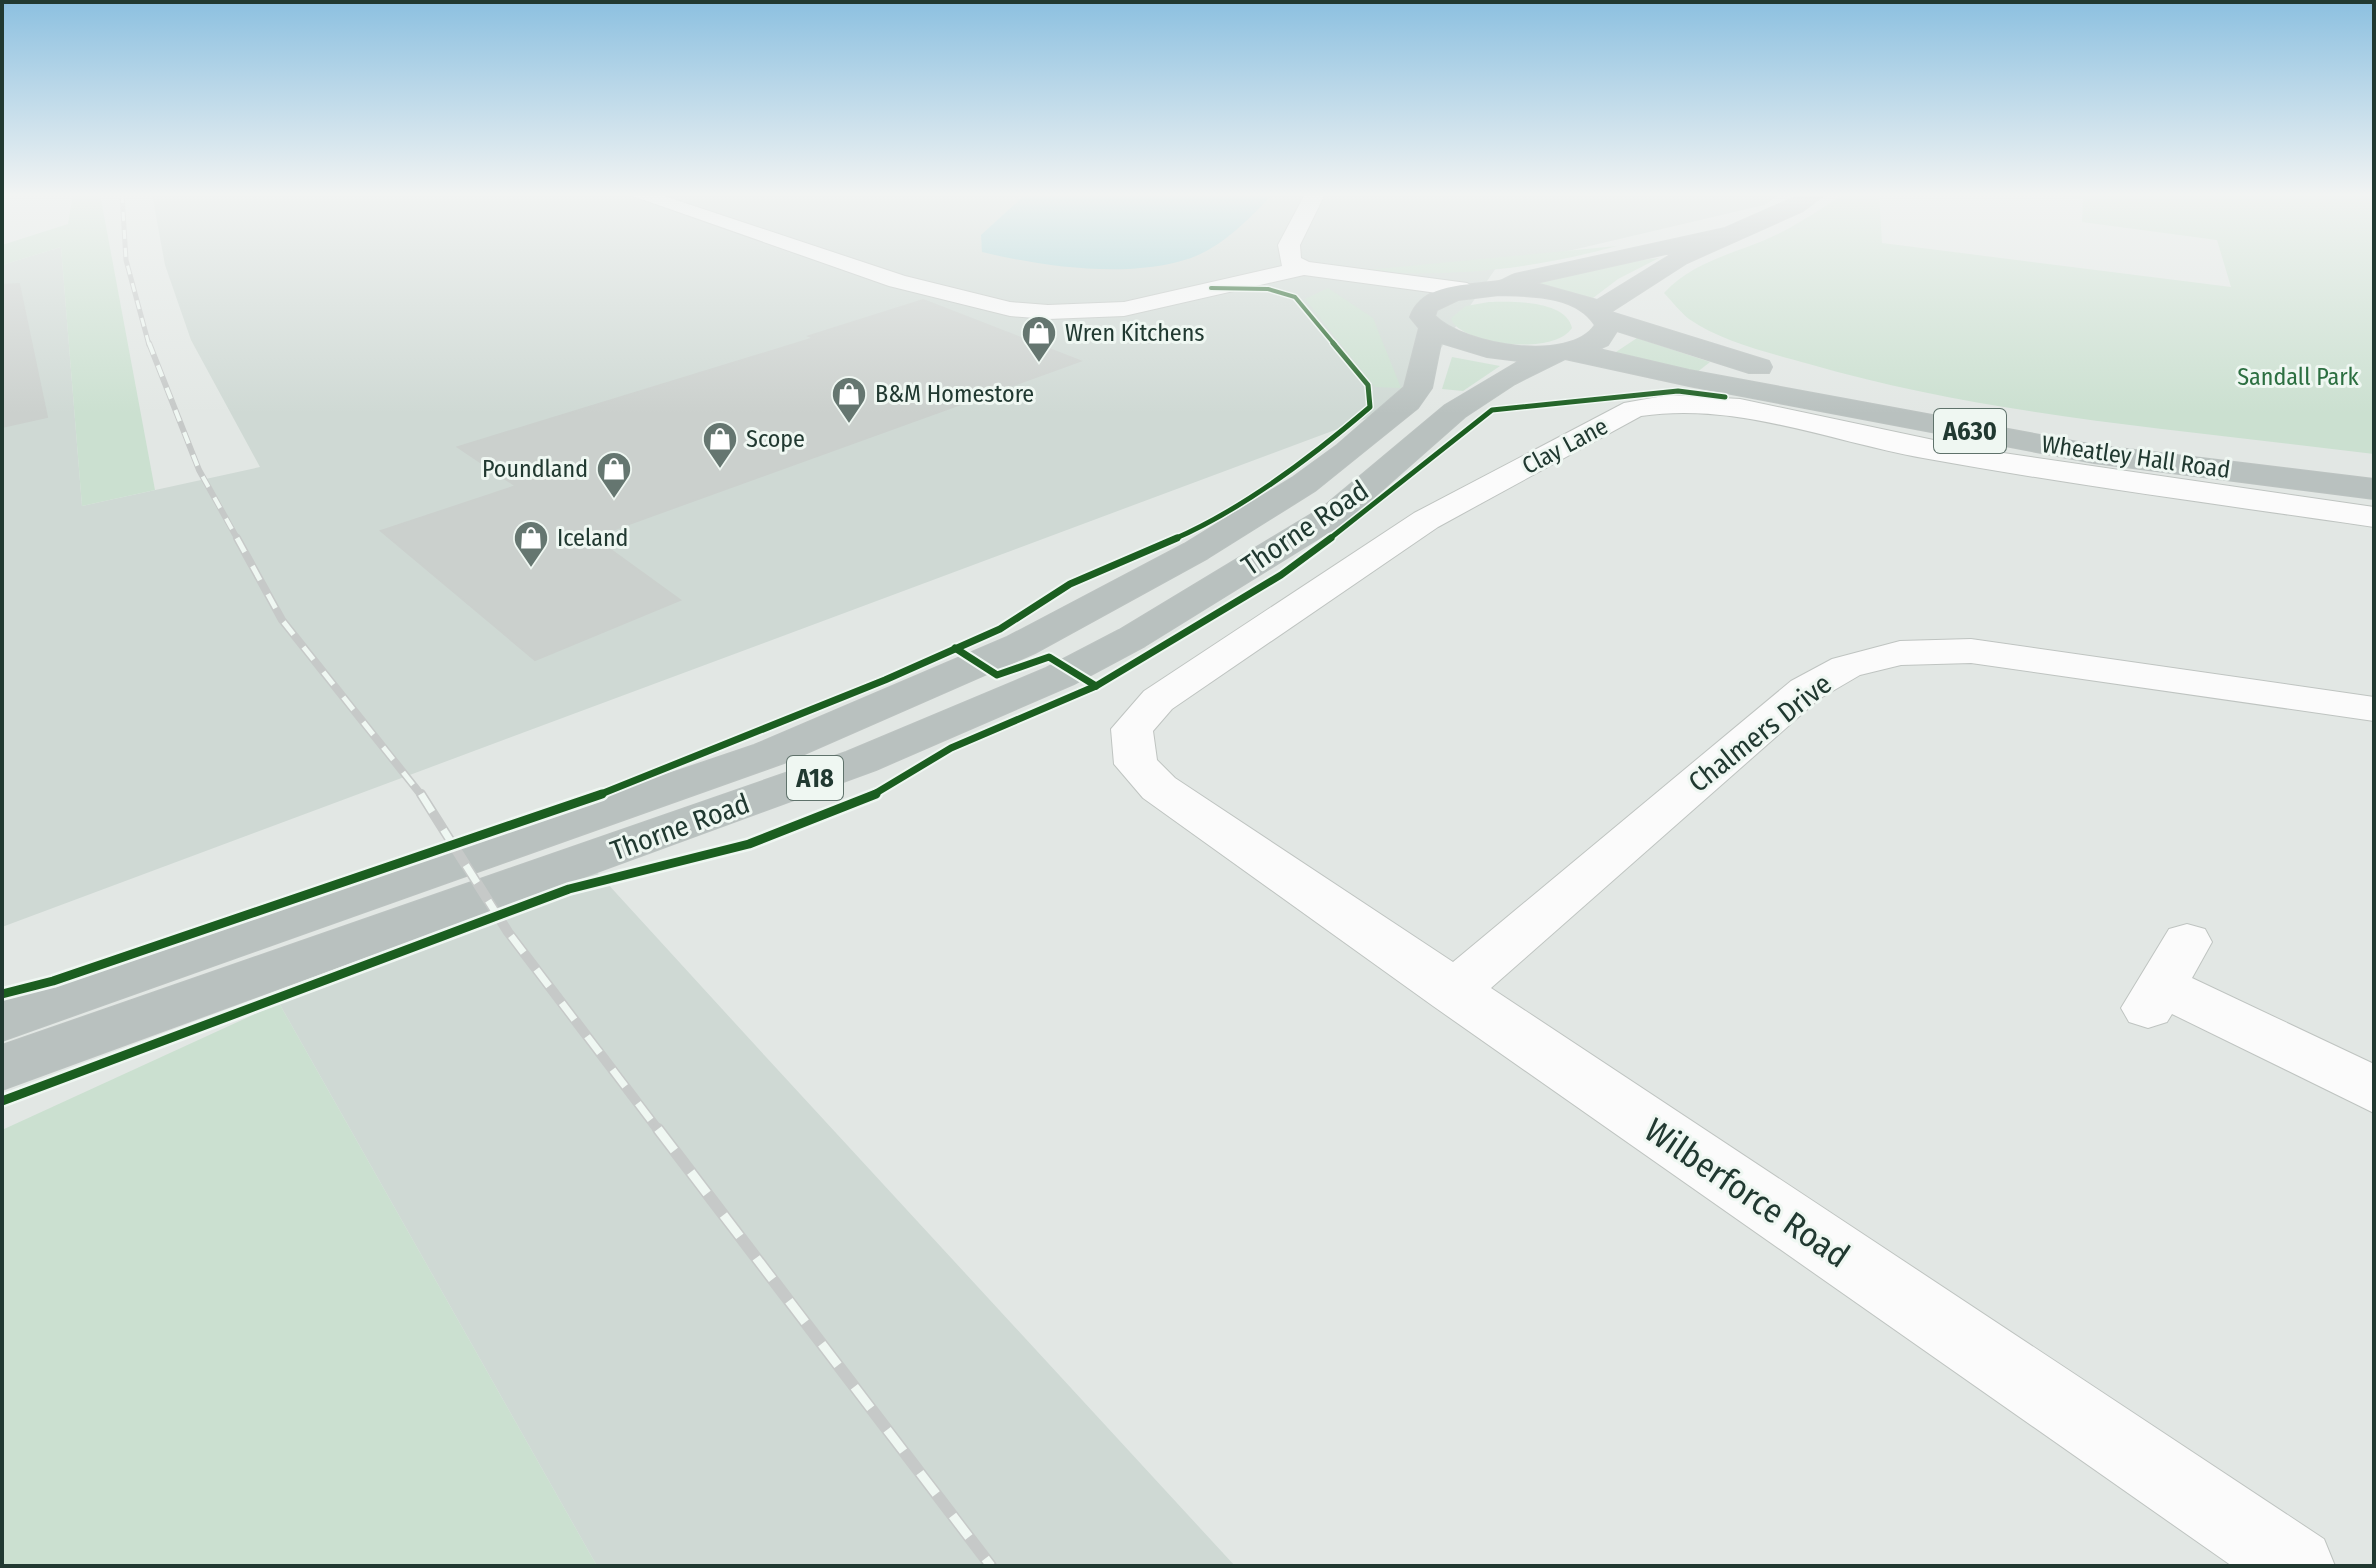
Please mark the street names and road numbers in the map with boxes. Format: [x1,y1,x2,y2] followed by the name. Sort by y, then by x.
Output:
[1934,409,2006,453] road number: A630
[1518,412,1612,480] street label: Clay Lane
[2040,430,2232,484] street label: Wheatley Hall Road
[1235,474,1375,582] street label: Thorne Road
[1682,667,1838,799] street label: Chalmers Drive
[787,756,843,800] road number: A18
[606,787,754,867] street label: Thorne Road
[1637,1110,1857,1276] street label: Wilberforce Road

